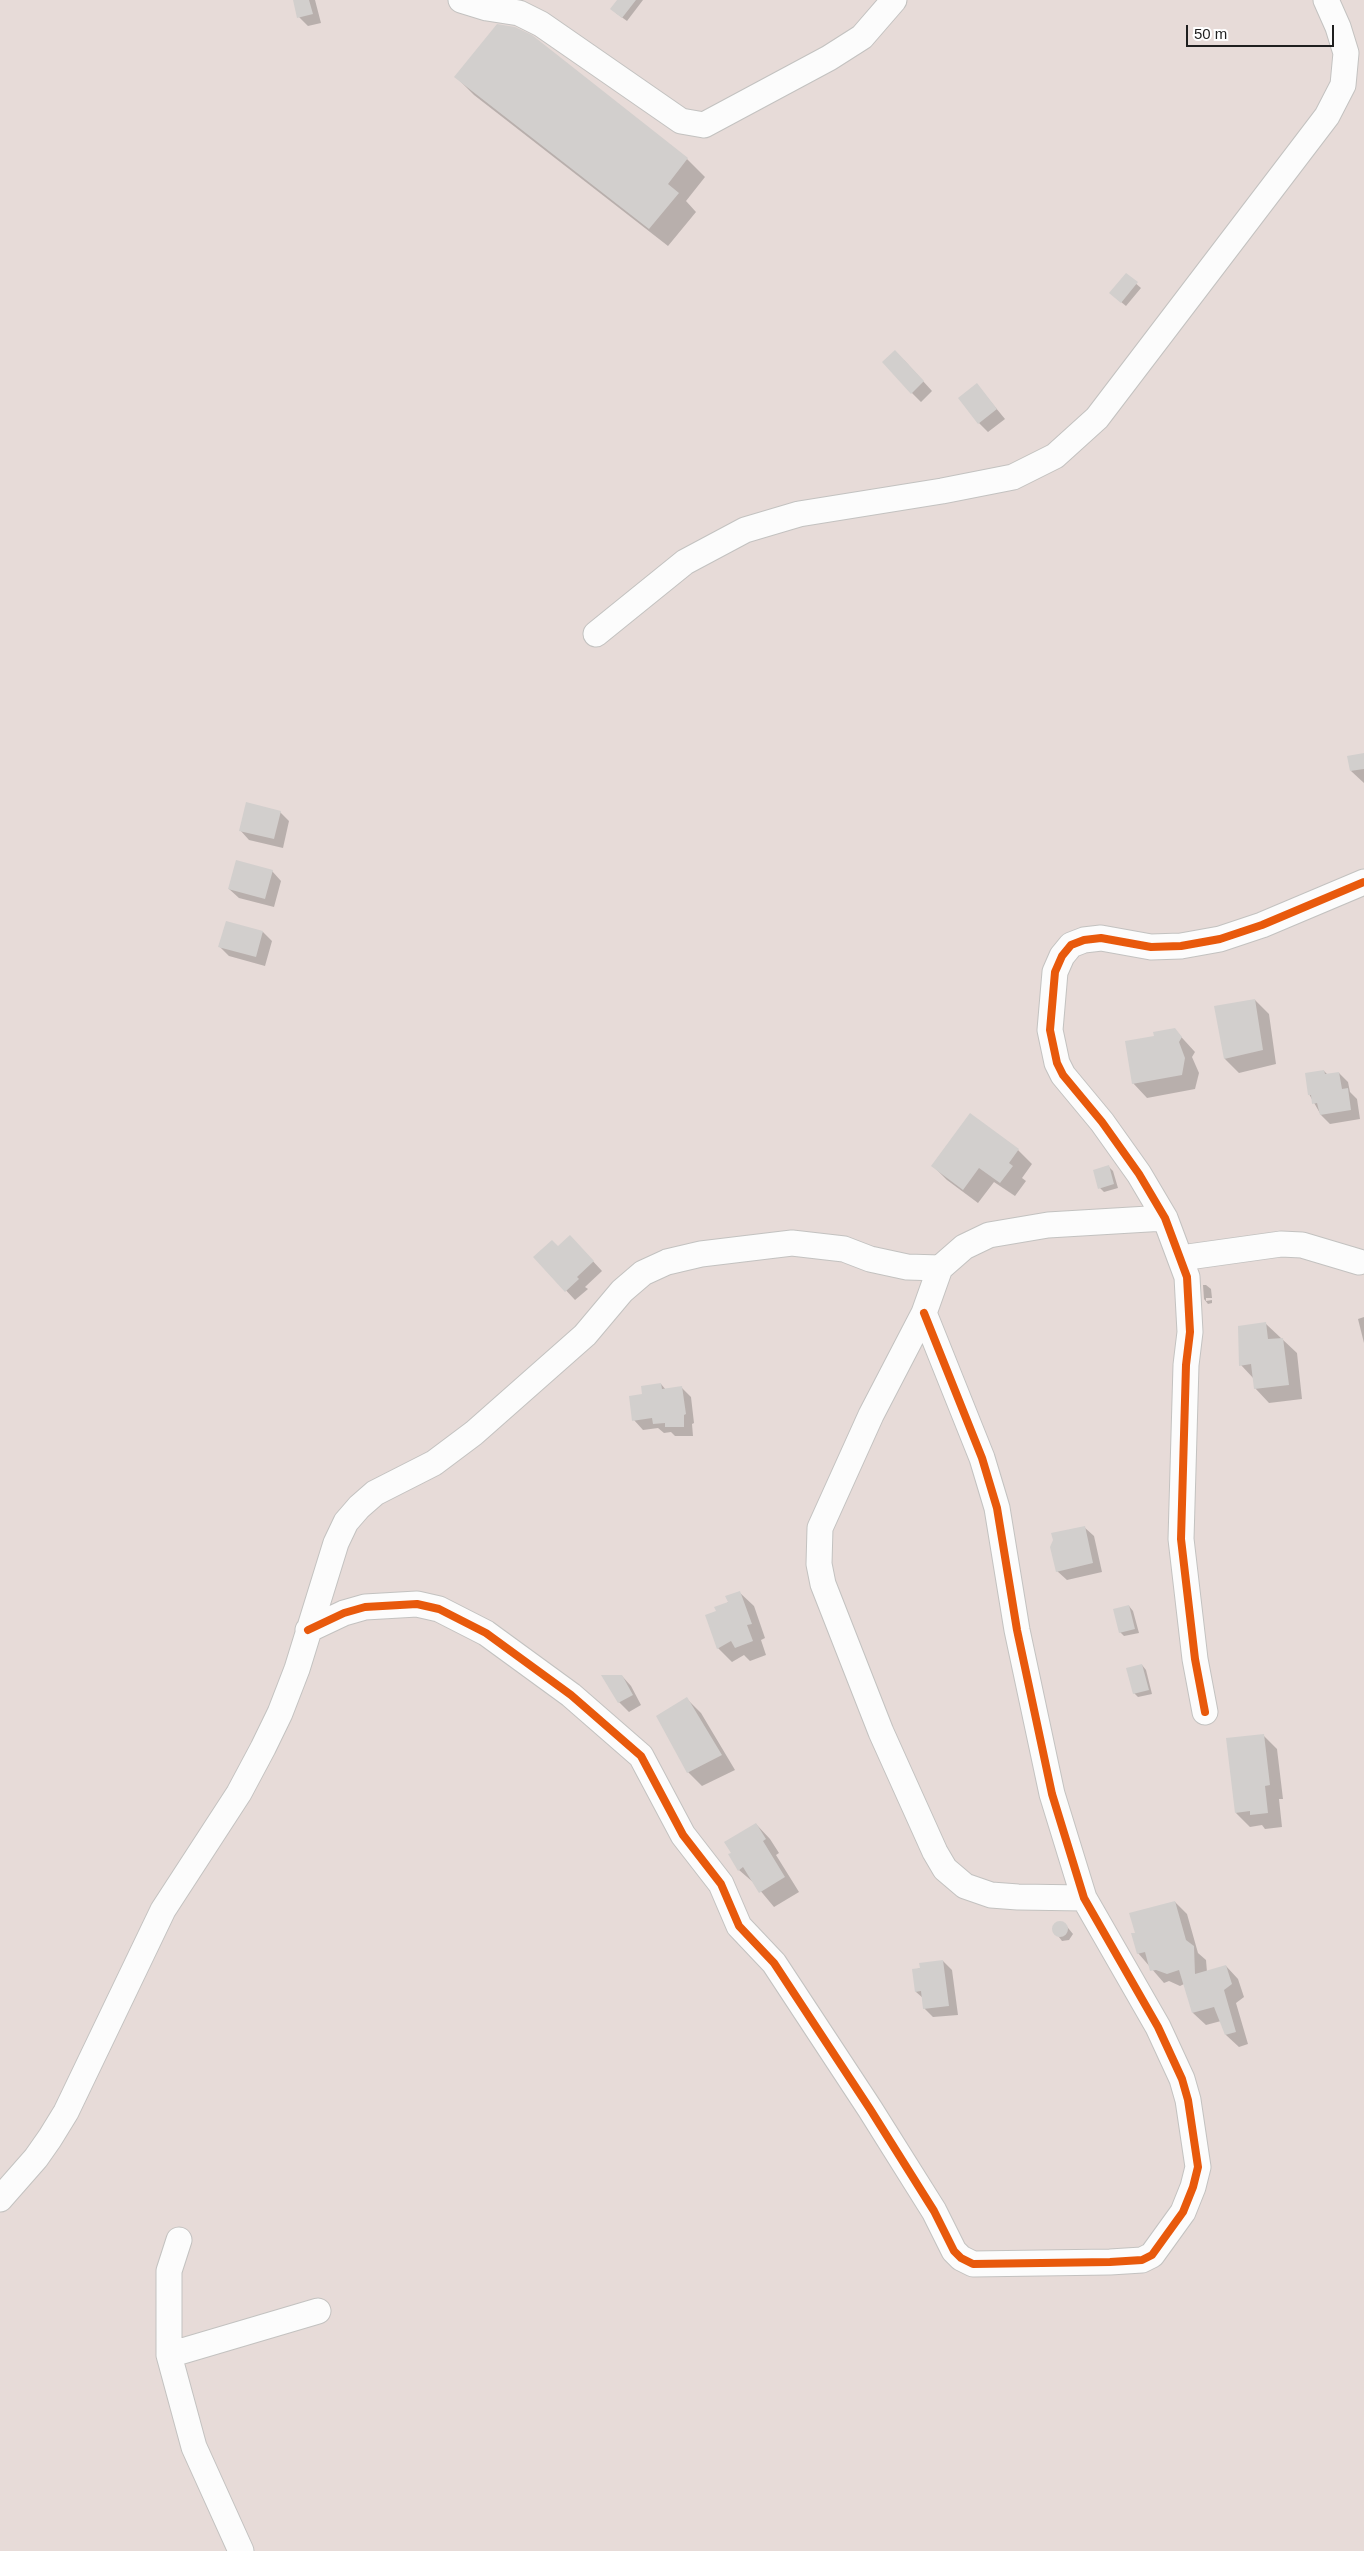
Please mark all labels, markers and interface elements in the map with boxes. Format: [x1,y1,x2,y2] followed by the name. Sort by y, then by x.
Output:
[1189,15,1336,47] scale bar
[1194,25,1227,42] text: 50 m

